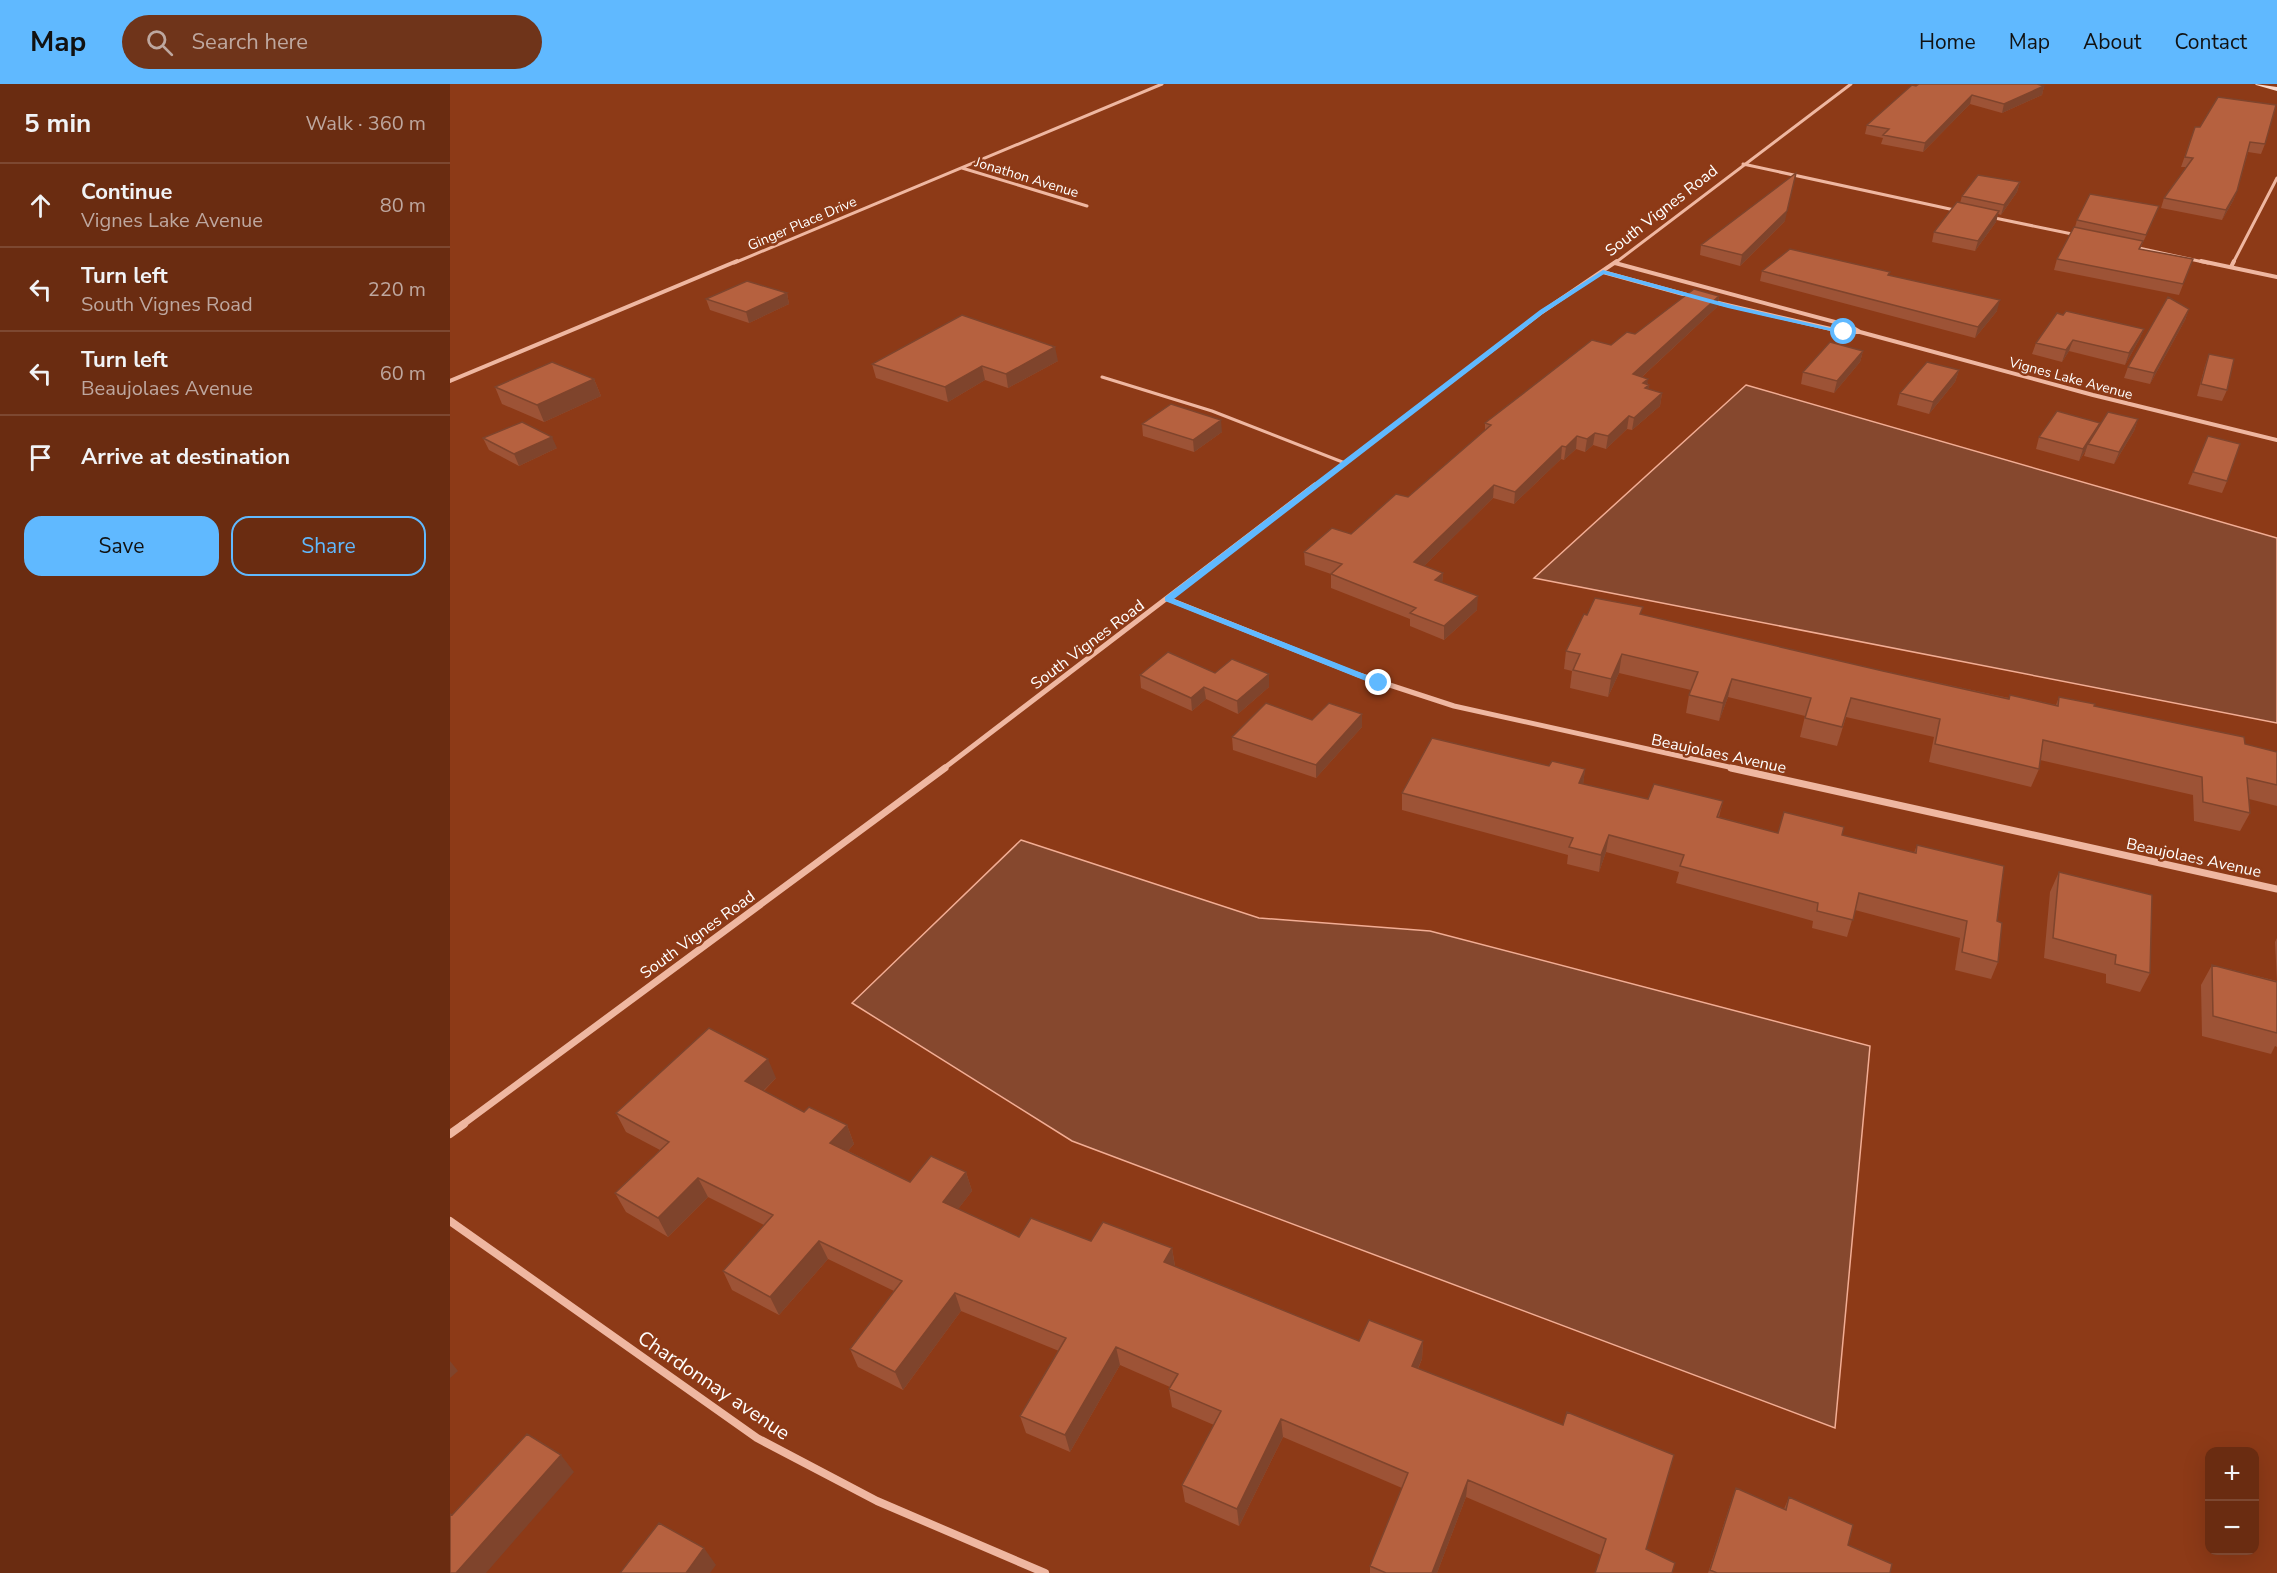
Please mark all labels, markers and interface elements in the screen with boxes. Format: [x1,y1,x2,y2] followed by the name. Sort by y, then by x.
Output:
[122,15,542,69] search box
[30,23,86,61] text: Map
[143,26,176,59] icon: search
[191,27,308,57] text: Search here
[1919,28,1976,56] text: Home
[2009,28,2050,56] text: Map
[2083,28,2141,56] text: About
[2174,28,2247,56] text: Contact
[24,106,91,141] text: 5 min
[306,110,426,137] text: Walk · 360 m
[972,152,1081,202] street label: Jonathon Avenue
[1601,160,1722,262] street label: South Vignes Road
[81,177,172,207] text: Continue
[24,189,57,222] icon: ahead
[380,192,426,219] text: 80 m
[745,192,860,255] street label: Ginger Place Drive
[81,207,263,234] text: Vignes Lake Avenue
[81,261,168,291] text: Turn left
[24,273,57,306] icon: left
[368,276,426,303] text: 220 m
[81,291,253,318] text: South Vignes Road
[1830,318,1856,344] route start
[81,345,168,375] text: Turn left
[2006,353,2135,404] street label: Vignes Lake Avenue
[24,357,57,390] icon: left
[380,360,426,387] text: 60 m
[81,375,253,402] text: Beaujolaes Avenue
[24,441,57,474] icon: arrive
[81,442,290,472] text: Arrive at destination
[24,516,219,576] button: Save
[231,516,426,576] button: Share
[1026,595,1149,695] street label: South Vignes Road
[1365,669,1391,695] route end
[1649,729,1788,779] street label: Beaujolaes Avenue
[2124,833,2263,883] street label: Beaujolaes Avenue
[636,886,760,984] street label: South Vignes Road
[632,1324,795,1446] street label: Chardonnay avenue
[2205,1447,2259,1555] map controls
[2205,1447,2259,1501] button: +
[2205,1501,2259,1555] button: −

